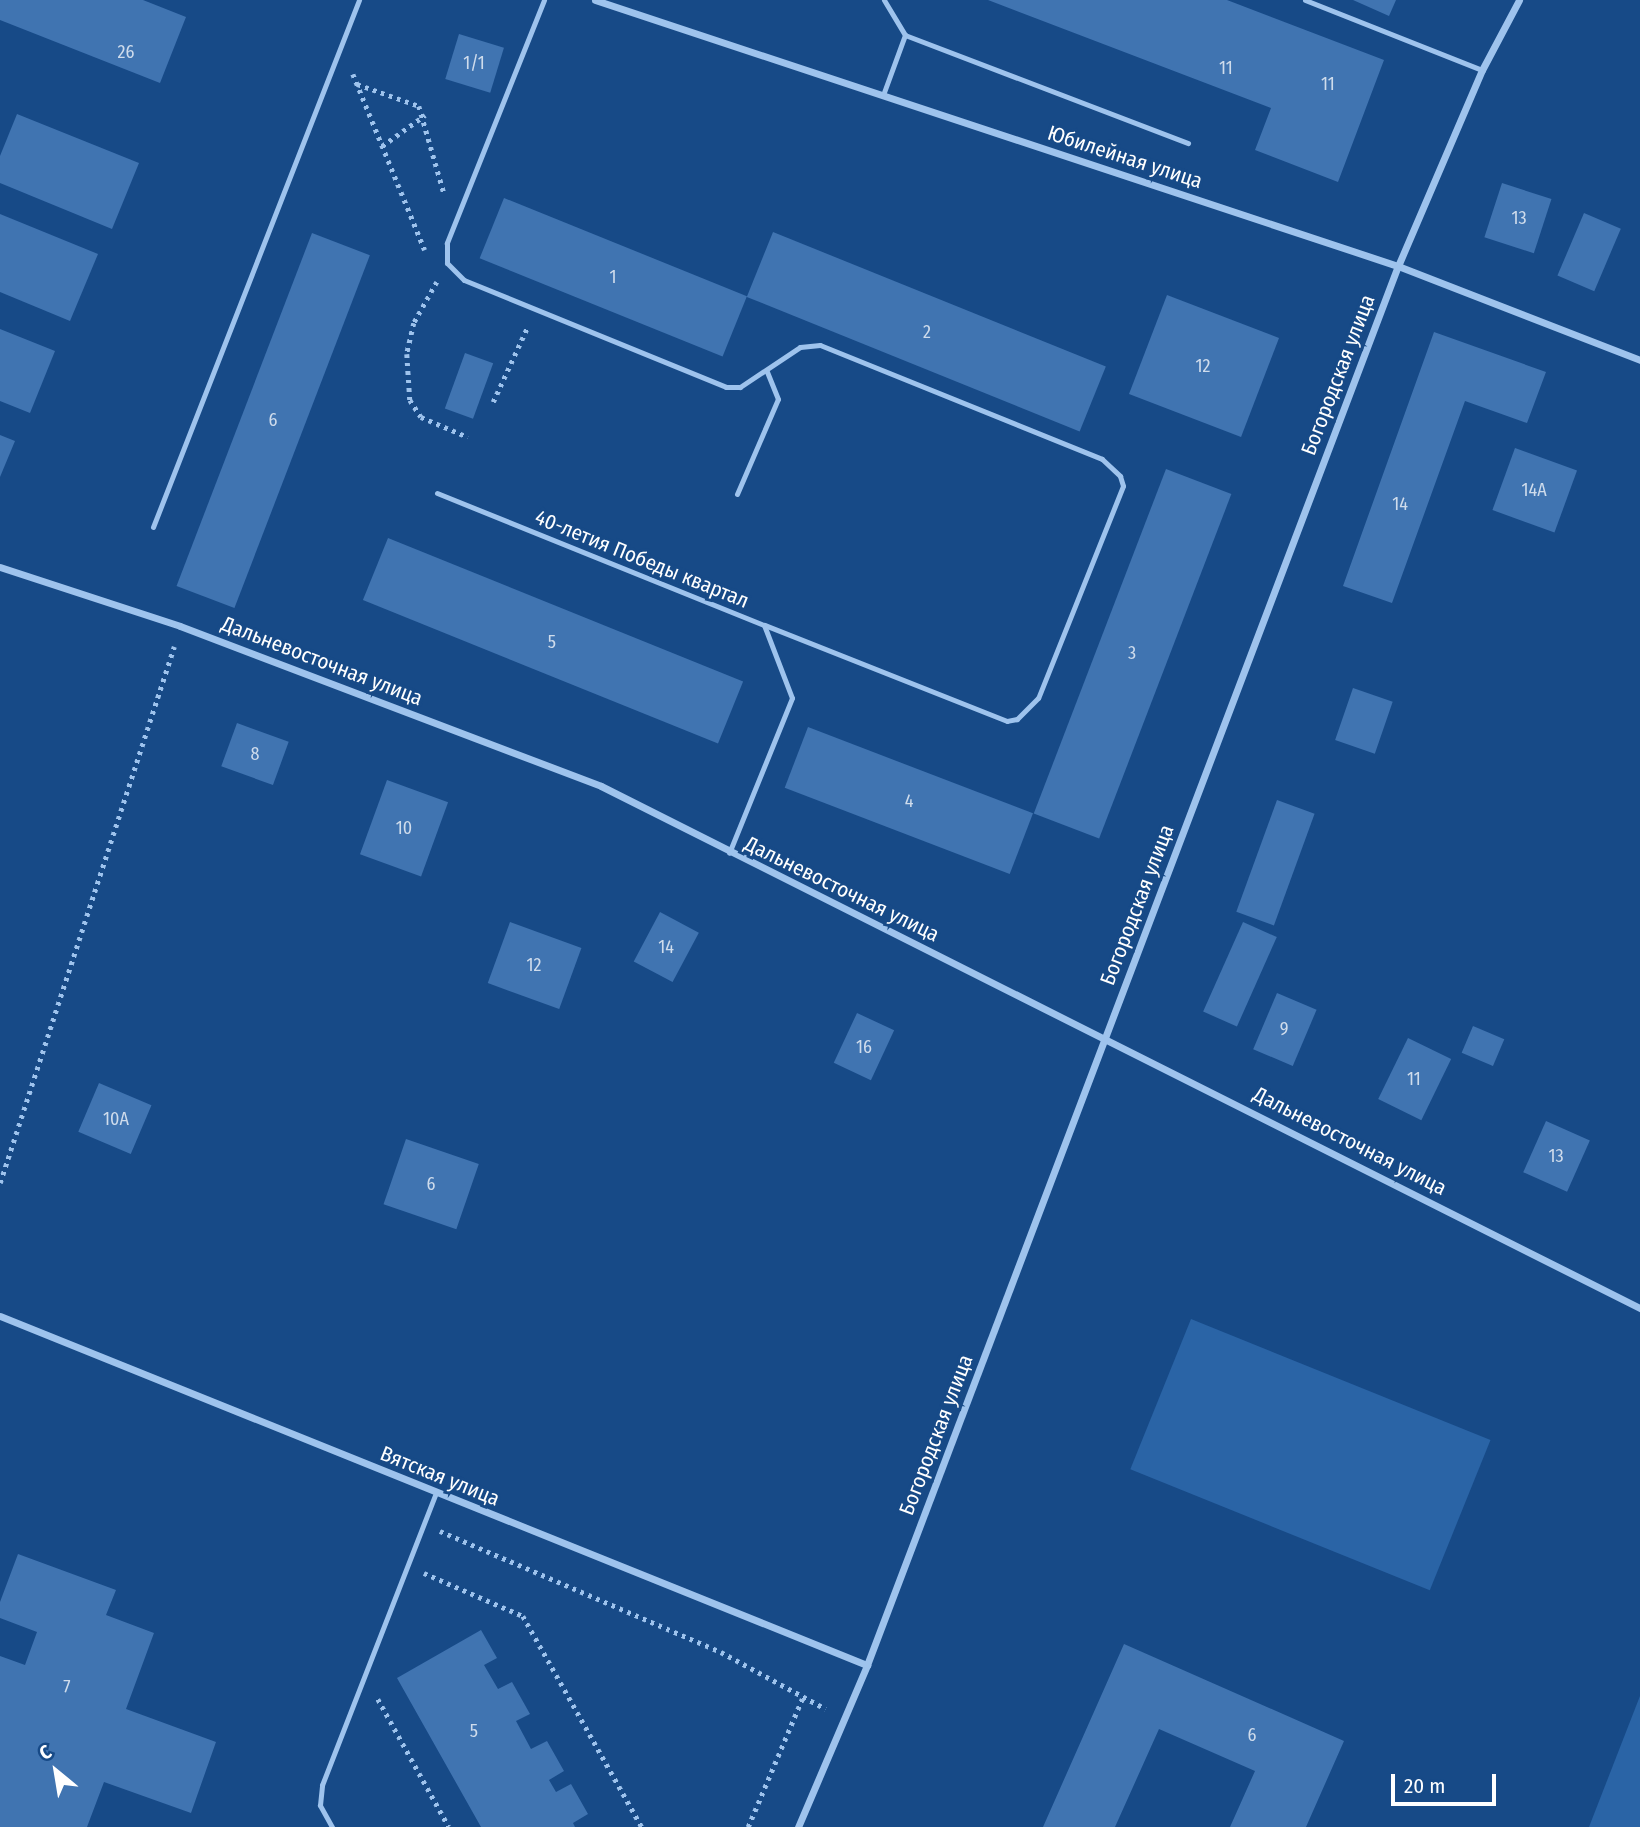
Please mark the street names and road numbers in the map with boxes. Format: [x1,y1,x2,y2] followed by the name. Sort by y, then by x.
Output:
[1044,120,1206,194] street label: Юбилейная улица
[1296,291,1380,459] street label: Богородская улица
[531,505,753,613] street label: 40-летия Победы квартал
[218,611,426,711] street label: Дальневосточная улица
[1095,821,1179,989] street label: Богородская улица
[741,831,943,947] street label: Дальневосточная улица
[1249,1081,1451,1201] street label: Дальневосточная улица
[894,1351,978,1519] street label: Богородская улица
[377,1441,503,1511] street label: Вятская улица

